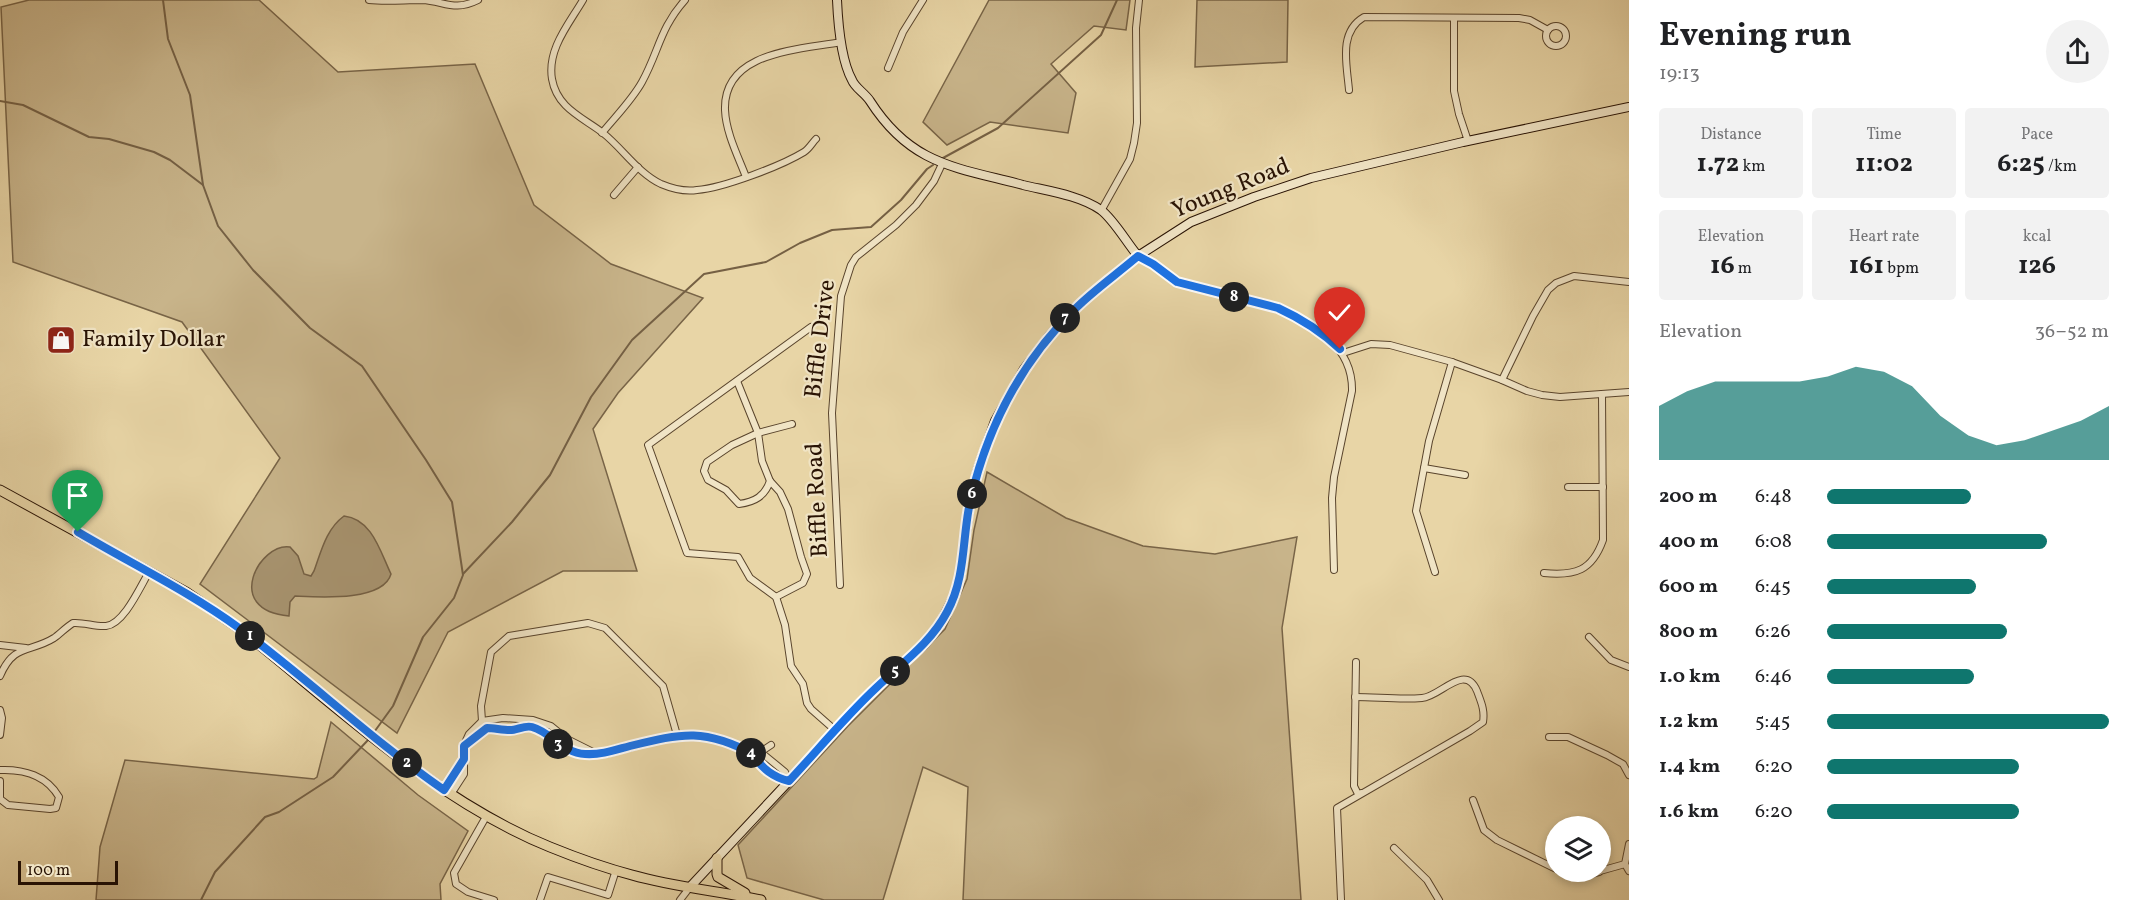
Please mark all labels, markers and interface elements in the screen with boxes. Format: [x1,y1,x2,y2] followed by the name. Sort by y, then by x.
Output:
[1659,14,1852,60] text: Evening run
[2046,20,2109,83] button: share
[1659,60,1700,88] text: 19:13
[1700,124,1762,146] text: Distance
[1866,124,1902,146] text: Time
[2021,124,2053,146] text: Pace
[1697,146,1739,182] text: 1.72
[1855,146,1913,182] text: 11:02
[1997,146,2045,182] text: 6:25
[1167,150,1295,228] street label: Young Road
[1739,156,1765,178] text: km
[2045,156,2077,178] text: /km
[1698,226,1764,248] text: Elevation
[1849,226,1919,248] text: Heart rate
[2023,226,2051,248] text: kcal
[1710,248,1735,284] text: 16
[1849,248,1884,284] text: 161
[2018,248,2056,284] text: 126
[1735,258,1752,280] text: m
[1884,258,1919,280] text: bpm
[797,278,845,400] street label: Biffle Drive
[1219,282,1249,312] pin: 8
[1230,286,1238,308] text: 8
[1314,287,1365,349] pin
[1323,296,1356,329] icon: check
[1050,303,1080,333] pin: 7
[1061,307,1069,329] text: 7
[1659,318,1742,346] text: Elevation
[2035,318,2109,346] text: 36–52 m
[82,323,225,357] place label: Family Dollar
[45,324,77,356] shop icon: Family Dollar
[798,442,838,558] street label: Biffle Road
[52,470,103,532] pin
[61,479,94,512] icon: arrive
[957,479,987,509] pin: 6
[968,483,976,505] text: 6
[1659,483,1717,511] text: 200 m
[1755,483,1792,511] text: 6:48
[1659,528,1719,556] text: 400 m
[1755,528,1792,556] text: 6:08
[1659,573,1718,601] text: 600 m
[1755,573,1791,601] text: 6:45
[1659,618,1718,646] text: 800 m
[1755,618,1791,646] text: 6:26
[235,621,265,651] pin: 1
[247,625,253,647] text: 1
[880,656,910,686] pin: 5
[891,660,899,682] text: 5
[1659,663,1721,691] text: 1.0 km
[1755,663,1792,691] text: 6:46
[1659,708,1719,736] text: 1.2 km
[1755,708,1790,736] text: 5:45
[543,729,573,759] pin: 3
[554,733,562,755] text: 3
[736,738,766,768] pin: 4
[746,742,756,764] text: 4
[392,748,422,778] pin: 2
[403,752,411,774] text: 2
[1659,753,1720,781] text: 1.4 km
[1755,753,1792,781] text: 6:20
[1659,798,1719,826] text: 1.6 km
[1755,798,1792,826] text: 6:20
[1545,816,1611,882] map controls
[1545,816,1611,882] button: layers
[18,858,118,886] scale bar
[27,860,70,882] text: 100 m

